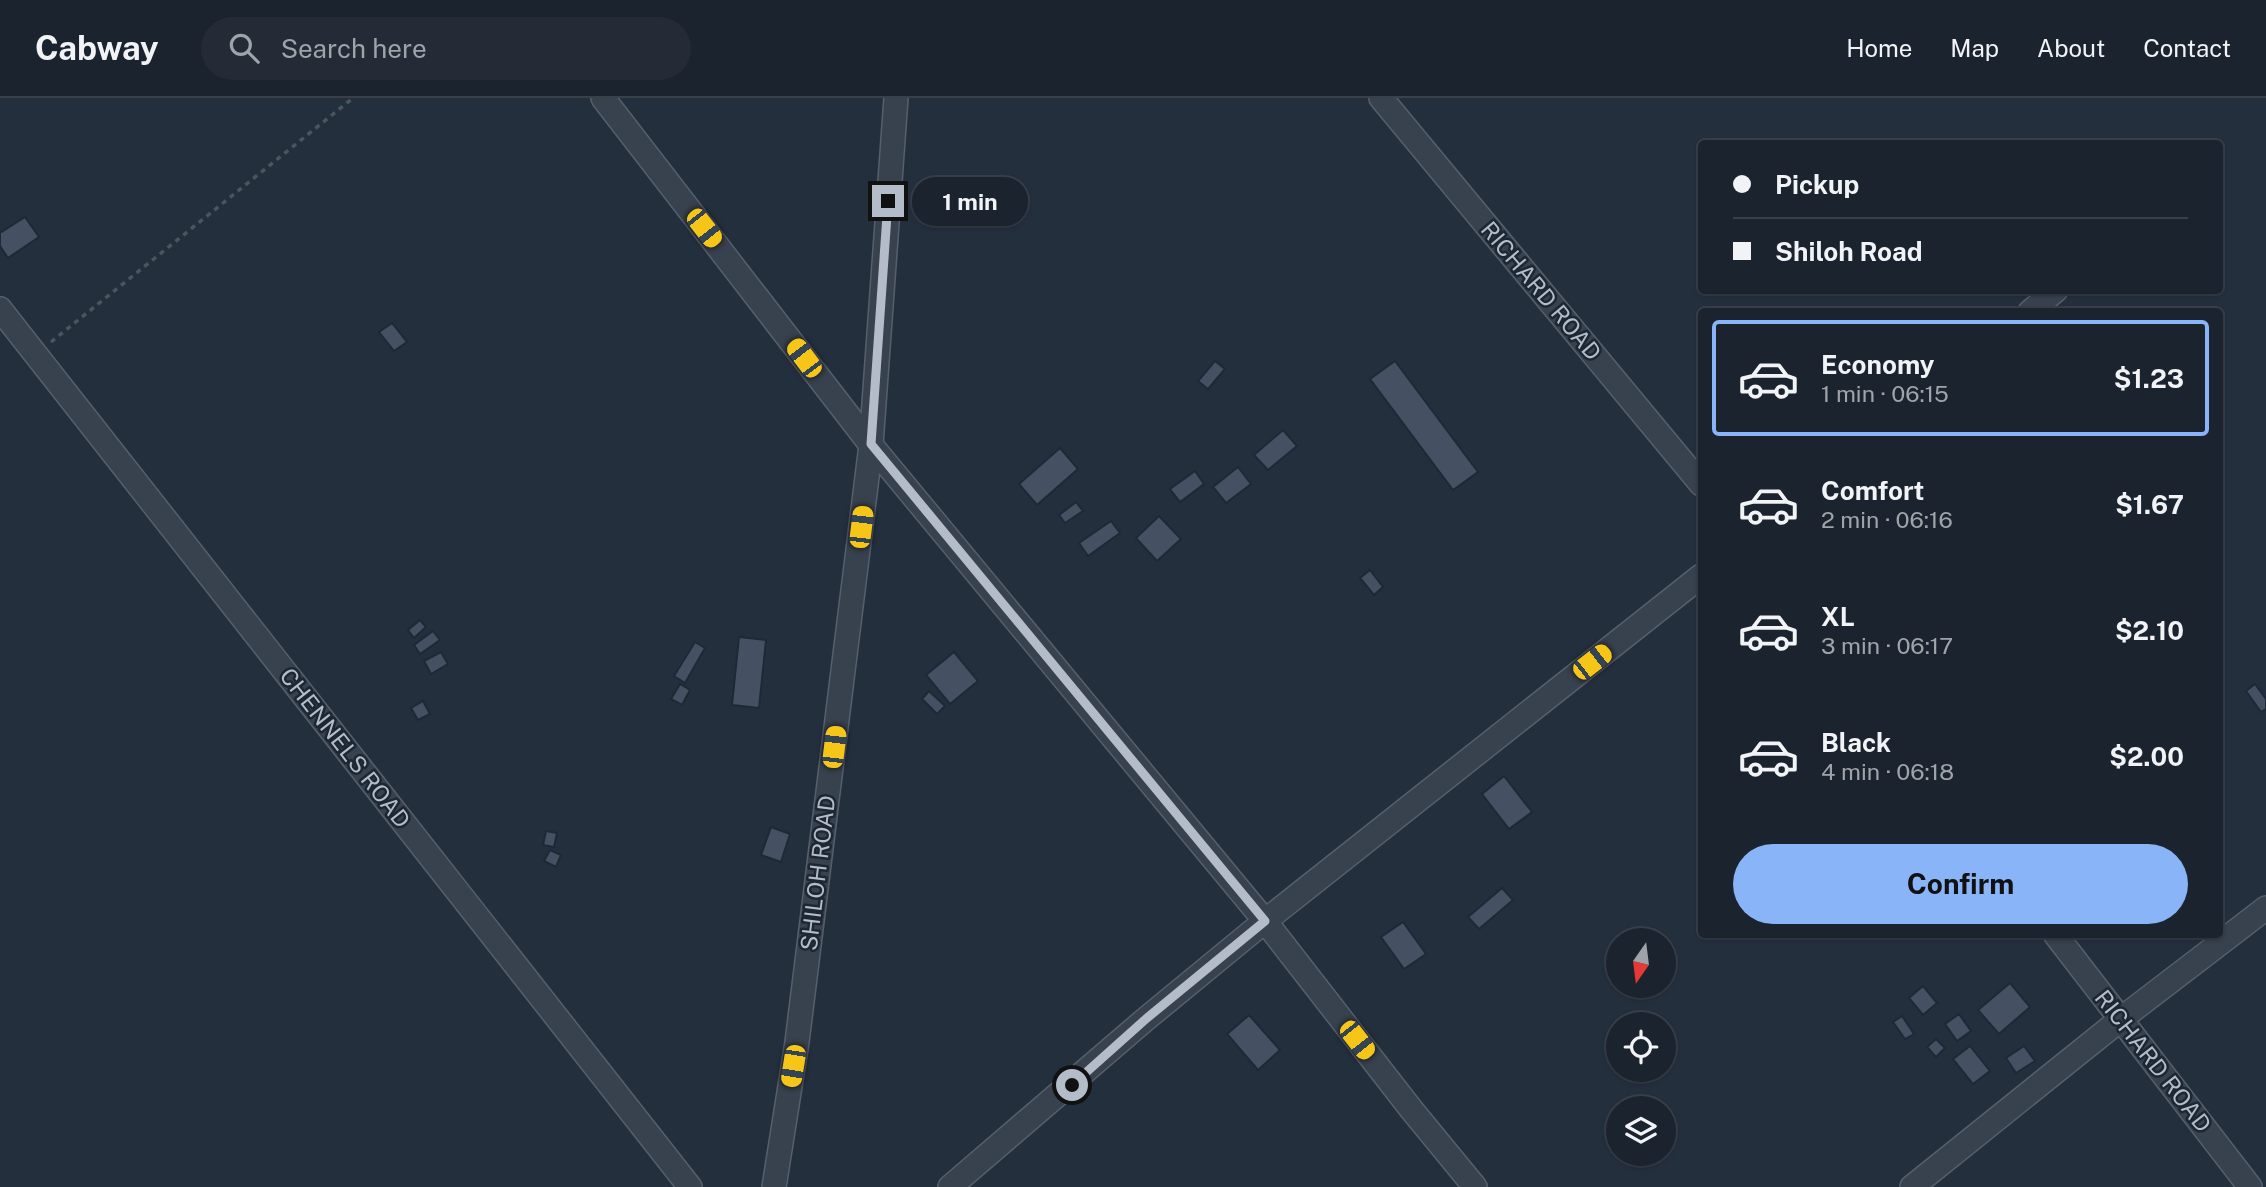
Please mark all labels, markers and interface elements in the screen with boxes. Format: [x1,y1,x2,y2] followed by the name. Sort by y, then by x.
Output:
[201,17,691,80] search box
[35,29,159,67] text: Cabway
[225,29,263,67] icon: search
[281,33,427,64] text: Search here
[1846,34,1912,62] text: Home
[1950,34,1999,62] text: Map
[2037,34,2105,62] text: About
[2143,34,2231,62] text: Contact
[1775,169,1859,200] text: Pickup
[912,176,1028,226] callout: 1 min
[872,185,904,217] route end
[942,188,998,215] text: 1 min
[683,205,726,251] car
[1476,216,1607,365] street label: RICHARD ROAD
[1775,236,1922,267] text: Shiloh Road
[783,335,826,381] car
[1737,347,1800,410] icon: car
[1821,349,1934,380] text: Economy
[2114,363,2184,394] text: $1.23
[1821,380,1949,407] text: 1 min · 06:15
[1737,473,1800,536] icon: car
[1821,475,1924,506] text: Comfort
[2115,489,2184,520] text: $1.67
[849,505,874,549] car
[1821,506,1953,533] text: 2 min · 06:16
[1737,599,1800,662] icon: car
[1821,601,1855,632] text: XL
[2115,615,2184,646] text: $2.10
[1821,632,1953,659] text: 3 min · 06:17
[1569,641,1616,683] car
[275,662,416,833] street label: CHENNELS ROAD
[822,725,847,769] car
[1737,725,1800,788] icon: car
[1821,727,1891,758] text: Black
[2109,741,2184,772] text: $2.00
[1821,758,1954,785] text: 4 min · 06:18
[795,794,840,952] street label: SHILOH ROAD
[1733,844,2188,924] button: Confirm
[1606,928,1676,998] north arrow
[1606,928,1676,1166] map controls
[2090,984,2217,1137] street label: RICHARD ROAD
[1606,1012,1676,1082] button: locate
[1336,1017,1379,1063] car
[780,1044,807,1088] car
[1056,1069,1088,1101] route start
[1606,1096,1676,1166] button: layers

